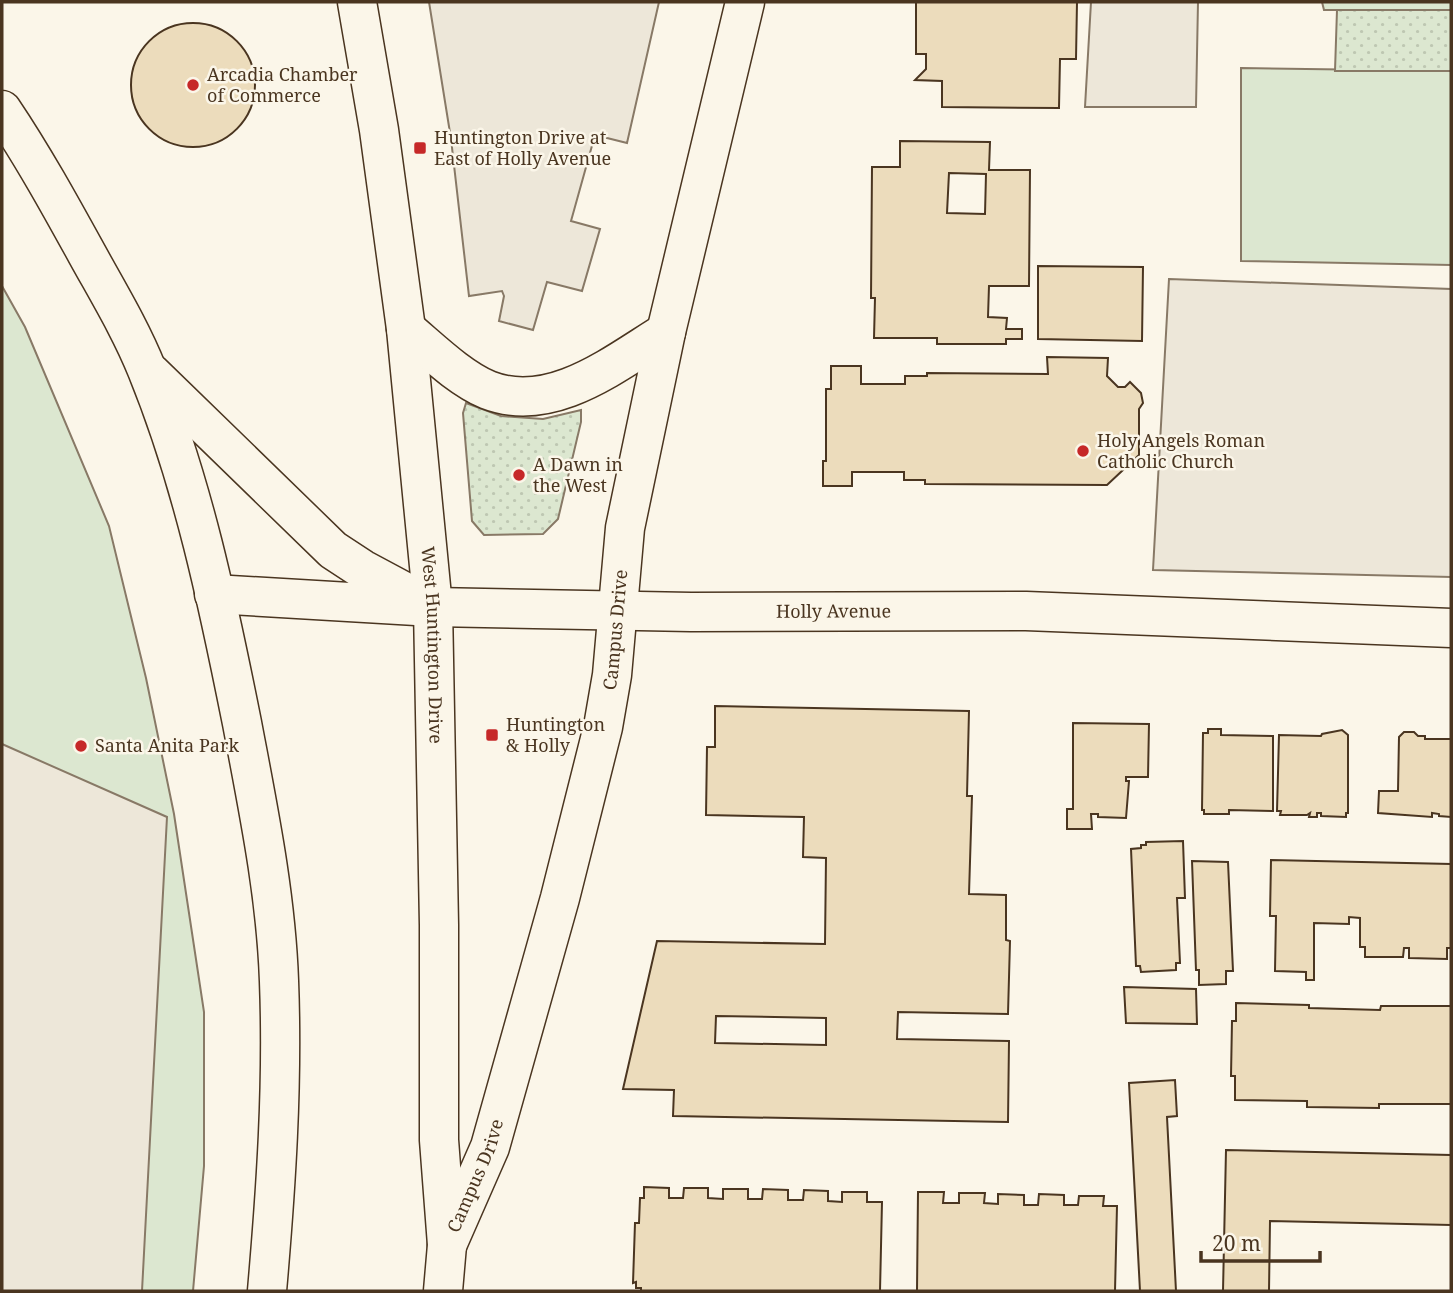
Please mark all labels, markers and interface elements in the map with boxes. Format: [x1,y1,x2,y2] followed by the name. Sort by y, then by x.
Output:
[207,62,358,107] place label: Arcadia Chamber of Commerce
[185,77,201,93] marker: Arcadia Chamber of Commerce
[434,125,611,170] place label: Huntington Drive at East of Holly Avenue
[412,140,428,156] marker: Huntington Drive at East of Holly Avenue
[1097,428,1265,473] place label: Holy Angels Roman Catholic Church
[1075,443,1091,459] marker: Holy Angels Roman Catholic Church
[533,452,623,497] place label: A Dawn in the West
[511,467,527,483] marker: A Dawn in the West
[416,545,449,744] street label: West Huntington Drive
[597,569,632,692] street label: Campus Drive
[776,598,891,623] street label: Holly Avenue
[506,712,605,757] place label: Huntington & Holly
[484,727,500,743] marker: Huntington & Holly
[95,733,239,757] place label: Santa Anita Park
[73,738,89,754] marker: Santa Anita Park
[441,1116,508,1236] street label: Campus Drive
[1201,1220,1320,1264] scale bar
[1212,1229,1261,1257] text: 20 m

